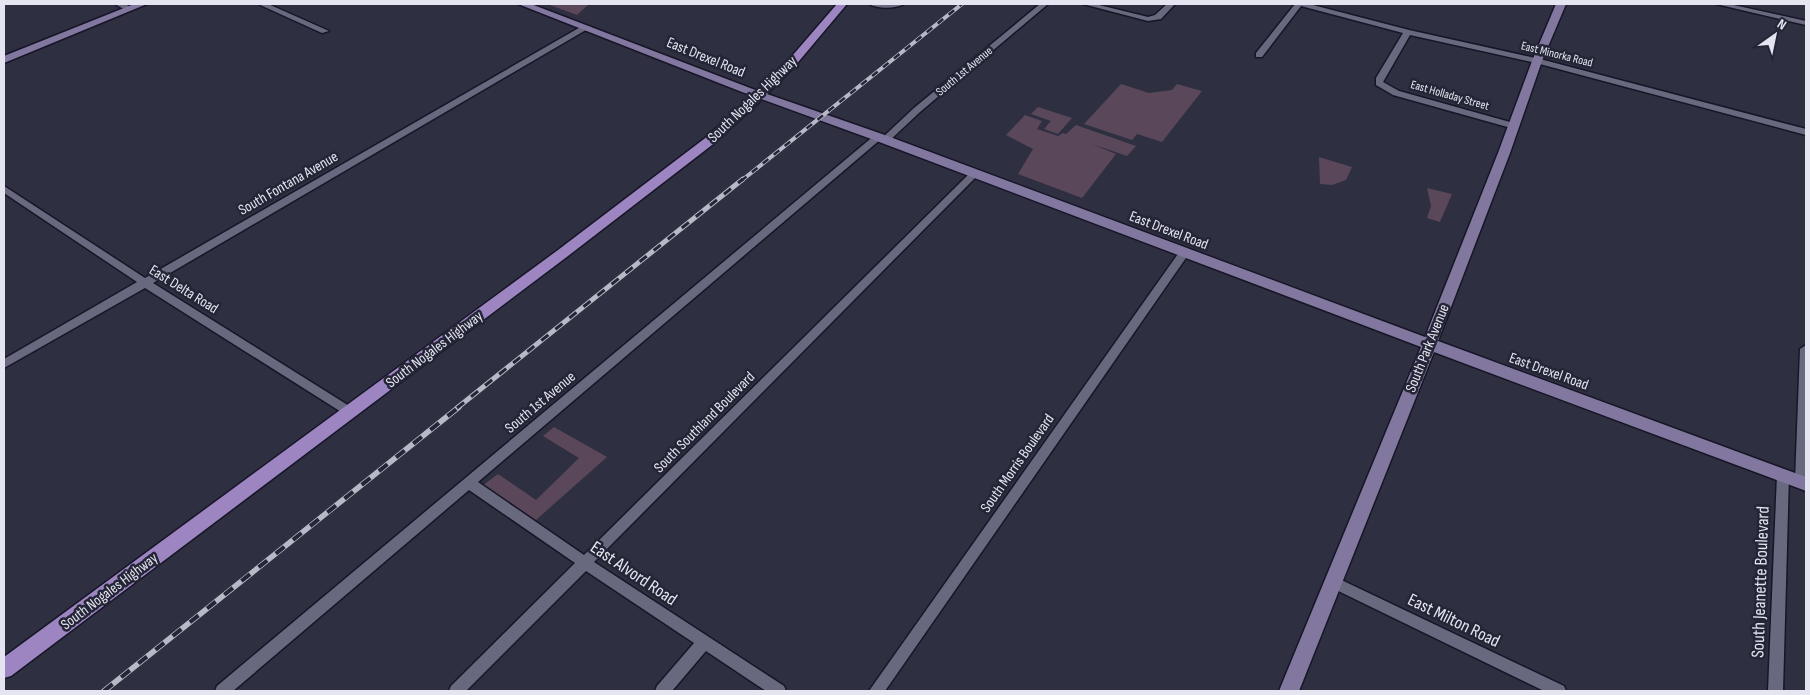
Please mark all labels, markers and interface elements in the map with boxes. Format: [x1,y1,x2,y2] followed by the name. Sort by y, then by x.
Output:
[1750,10,1800,60] north arrow
[1774,15,1790,34] text: N
[664,33,748,82] street label: East Drexel Road
[1520,38,1594,71] street label: East Minorka Road
[933,43,996,99] street label: South 1st Avenue
[704,52,801,147] street label: South Nogales Highway
[1409,77,1491,114] street label: East Holladay Street
[235,147,342,220] street label: South Fontana Avenue
[1127,207,1211,254] street label: East Drexel Road
[146,261,222,318] street label: East Delta Road
[1401,301,1454,395] street label: South Park Avenue
[382,307,487,392] street label: South Nogales Highway
[1507,348,1591,395] street label: East Drexel Road
[501,367,580,437] street label: South 1st Avenue
[650,368,759,477] street label: South Southland Boulevard
[976,410,1059,516] street label: South Morris Boulevard
[1747,506,1774,658] street label: South Jeanette Boulevard
[587,537,681,610] street label: East Alvord Road
[57,549,162,634] street label: South Nogales Highway
[1404,589,1503,652] street label: East Milton Road

